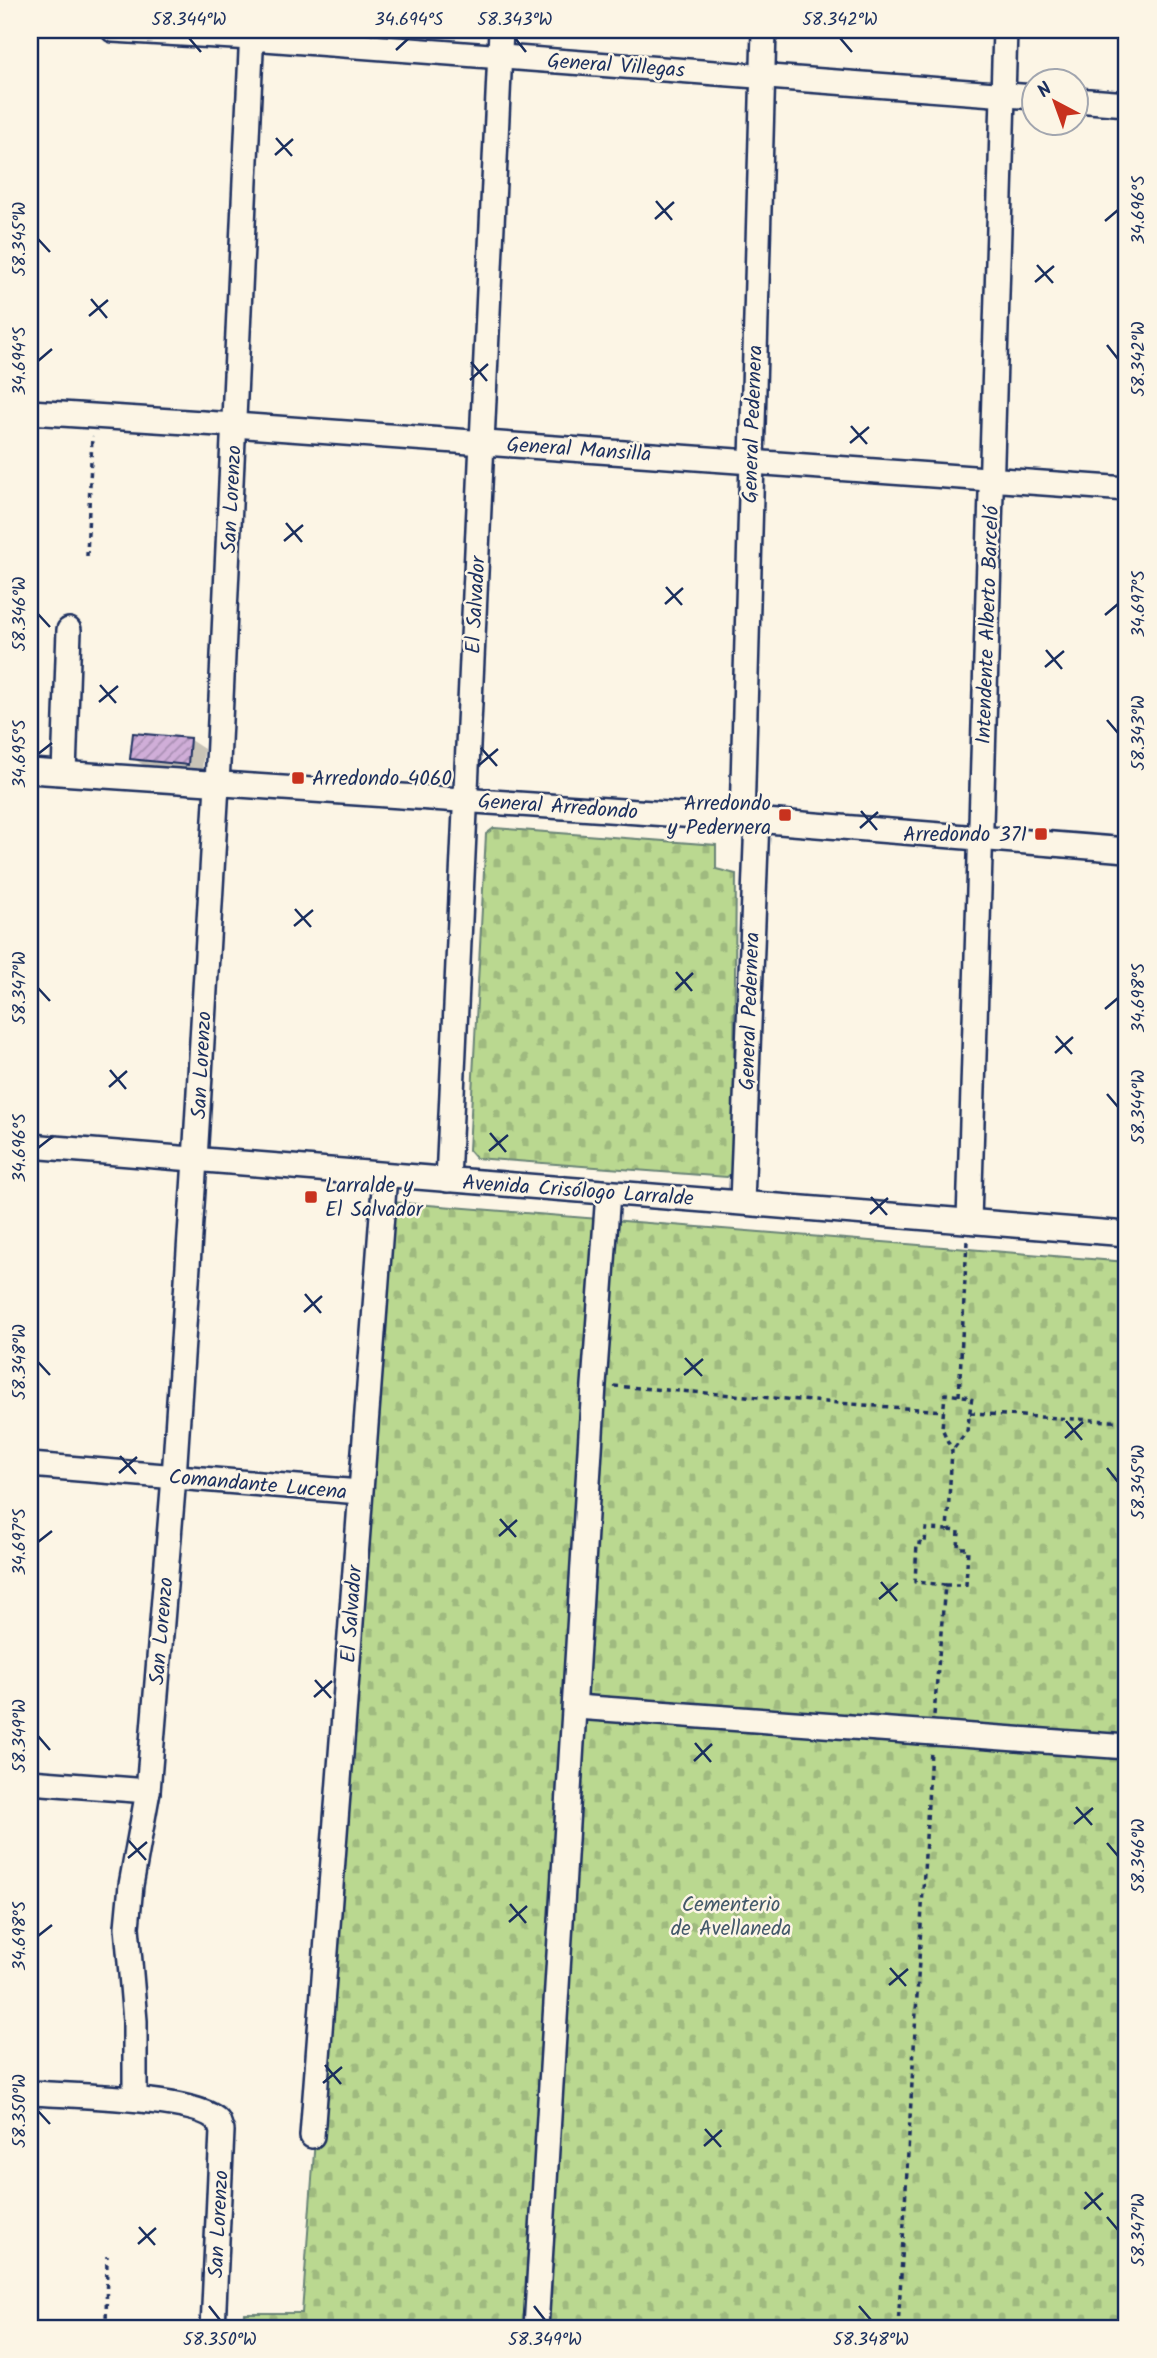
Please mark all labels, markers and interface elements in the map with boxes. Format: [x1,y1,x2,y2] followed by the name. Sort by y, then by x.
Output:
[151,6,227,35] text: 58.344°W
[375,6,444,35] text: 34.694°S
[477,6,553,35] text: 58.343°W
[802,6,878,35] text: 58.342°W
[546,45,686,88] street label: General Villegas
[1020,66,1090,136] north arrow
[1031,75,1060,106] text: N
[1125,175,1154,244] text: 34.696°S
[6,202,35,276] text: 58.345°W
[1125,321,1154,397] text: 58.342°W
[6,326,35,395] text: 34.694°S
[734,344,773,504] street label: General Pedernera
[505,429,652,472] street label: General Mansilla
[213,444,252,554] street label: San Lorenzo
[968,504,1009,745] street label: Intendente Alberto Barceló
[457,554,496,655] street label: El Salvador
[1125,570,1154,638] text: 34.697°S
[6,576,35,652] text: 58.346°W
[1125,695,1154,771] text: 58.343°W
[6,719,35,788] text: 34.695°S
[312,763,452,796] place label: Arredondo 4060
[290,770,306,786] marker: Arredondo 4060
[477,785,639,830] street label: General Arredondo
[667,788,771,845] place label: Arredondo y Pedernera
[777,807,793,823] marker: Arredondo y Pedernera
[903,819,1027,852] place label: Arredondo 371
[1033,826,1049,842] marker: Arredondo 371
[731,931,770,1091] street label: General Pedernera
[6,951,35,1025] text: 58.347°W
[1125,963,1154,1033] text: 34.698°S
[183,1010,222,1120] street label: San Lorenzo
[1125,1069,1154,1145] text: 58.344°W
[6,1113,35,1182] text: 34.696°S
[461,1167,695,1216] street label: Avenida Crisólogo Larralde
[325,1170,424,1227] place label: Larralde y El Salvador
[303,1189,319,1205] marker: Larralde y El Salvador
[6,1324,35,1400] text: 58.348°W
[1125,1445,1154,1519] text: 58.345°W
[167,1461,348,1510] street label: Comandante Lucena
[6,1508,35,1576] text: 34.697°S
[333,1563,372,1664] street label: El Salvador
[141,1576,184,1686] street label: San Lorenzo
[6,1699,35,1773] text: 58.349°W
[1125,1818,1154,1894] text: 58.346°W
[671,1889,791,1946] park label: Cementerio de Avellaneda
[6,1901,35,1971] text: 34.698°S
[6,2074,35,2148] text: 58.350°W
[200,2169,239,2279] street label: San Lorenzo
[1125,2193,1154,2267] text: 58.347°W
[183,2326,257,2355] text: 58.350°W
[508,2326,582,2355] text: 58.349°W
[833,2326,909,2355] text: 58.348°W

